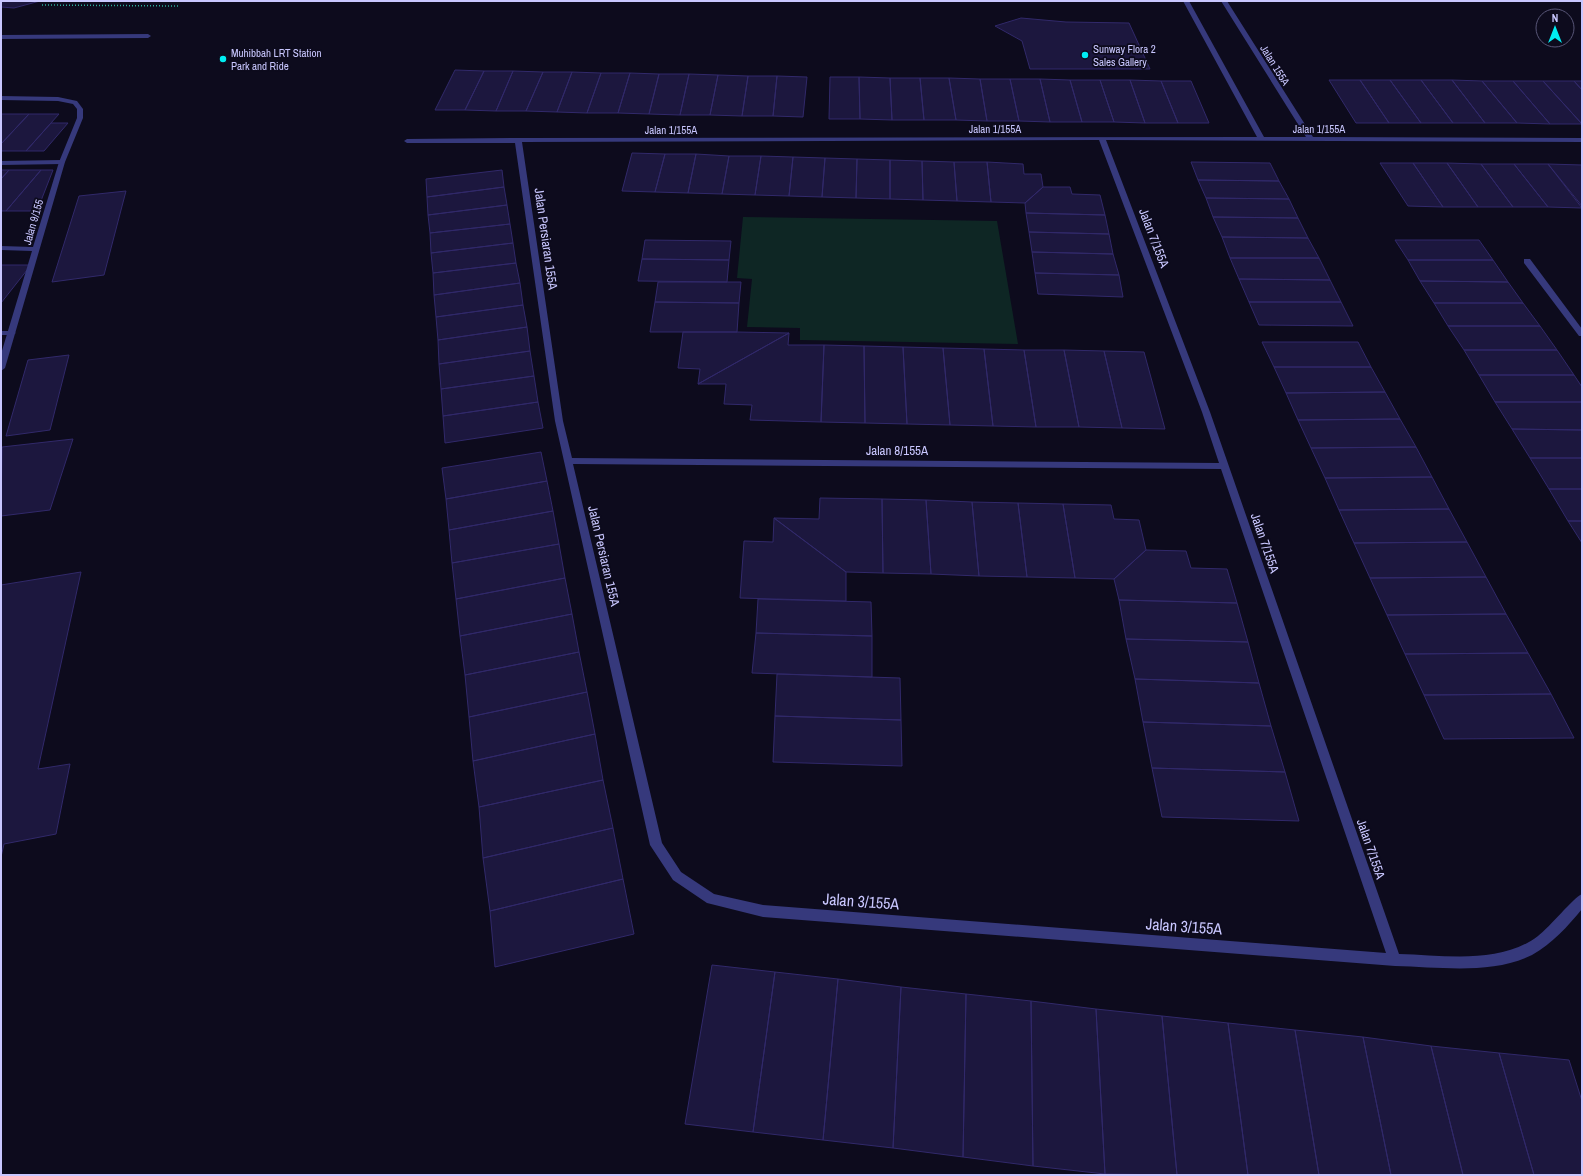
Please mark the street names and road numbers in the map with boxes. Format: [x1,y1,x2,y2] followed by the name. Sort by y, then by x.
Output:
[1257,42,1293,89] street label: Jalan 155A
[969,122,1022,136] street label: Jalan 1/155A
[1293,122,1346,136] street label: Jalan 1/155A
[645,123,698,137] street label: Jalan 1/155A
[530,187,562,292] street label: Jalan Persiaran 155A
[20,198,46,246] street label: Jalan 9/155
[1135,206,1173,271] street label: Jalan 7/155A
[866,442,929,459] street label: Jalan 8/155A
[584,504,624,609] street label: Jalan Persiaran 155A
[1247,511,1283,576] street label: Jalan 7/155A
[1353,817,1389,882] street label: Jalan 7/155A
[822,887,900,915] street label: Jalan 3/155A
[1145,912,1223,940] street label: Jalan 3/155A

